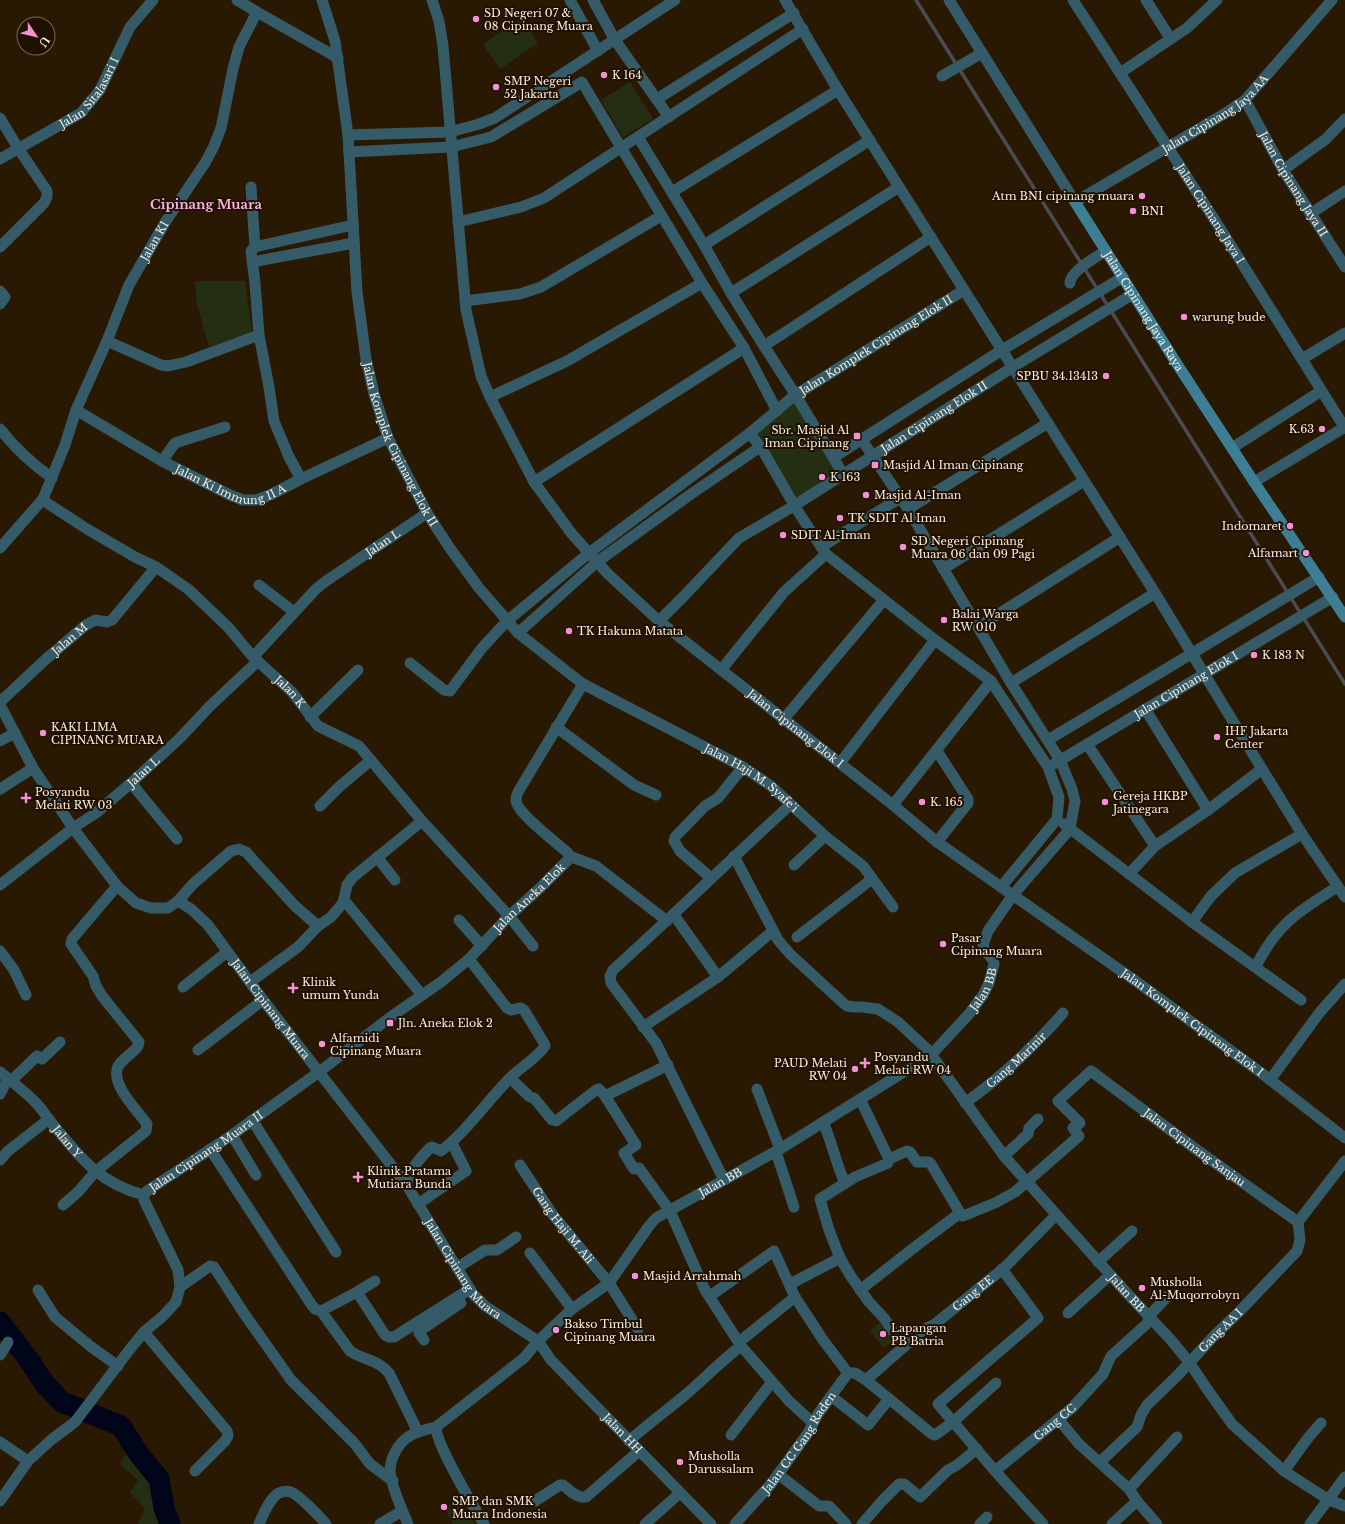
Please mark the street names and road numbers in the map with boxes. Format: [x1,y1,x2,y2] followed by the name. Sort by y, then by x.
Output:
[55,54,122,132] street label: Jalan Sitalasari I
[1158,71,1271,157] street label: Jalan Cipinang Jaya AA
[1255,127,1331,239] street label: Jalan Cipinang Jaya II
[1172,159,1248,267] street label: Jalan Cipinang Jaya I
[136,218,172,265] street label: Jalan K1
[1100,247,1187,374] street label: Jalan Cipinang Jaya Raya
[795,292,955,399] street label: Jalan Komplek Cipinang Elok II
[360,359,441,529] street label: Jalan Komplek Cipinang Elok II
[877,378,990,457] street label: Jalan Cipinang Elok II
[171,461,289,507] street label: Jalan Ki Immung II A
[361,526,403,560] street label: Jalan L
[47,620,90,659] street label: Jalan M
[1130,648,1241,722] street label: Jalan Cipinang Elok I
[270,671,309,711] street label: Jalan K
[743,685,847,771] street label: Jalan Cipinang Elok I
[700,740,802,815] street label: Jalan Haji M. Syafe'i
[123,753,162,791] street label: Jalan L
[489,860,568,937] street label: Jalan Aneka Elok
[227,955,314,1062] street label: Jalan Cipinang Muara
[1117,965,1267,1079] street label: Jalan Komplek Cipinang Elok I
[965,966,1000,1015] street label: Jalan BB
[983,1028,1050,1091] street label: Gang Marinir
[1139,1104,1249,1190] street label: Jalan Cipinang Sanjau
[145,1108,266,1196] street label: Jalan Cipinang Muara II
[48,1121,85,1161] street label: Jalan Y
[695,1164,745,1201] street label: Jalan BB
[529,1184,597,1266] street label: Gang Haji M. Ali
[421,1214,505,1322] street label: Jalan Cipinang Muara
[1104,1269,1148,1315] street label: Jalan BB
[949,1272,996,1314] street label: Gang EE
[1195,1305,1246,1355] street label: Gang AA I
[758,1389,839,1498] street label: Jalan CC Gang Raden
[1031,1400,1079,1443] street label: Gang CC
[598,1409,645,1456] street label: Jalan HH

